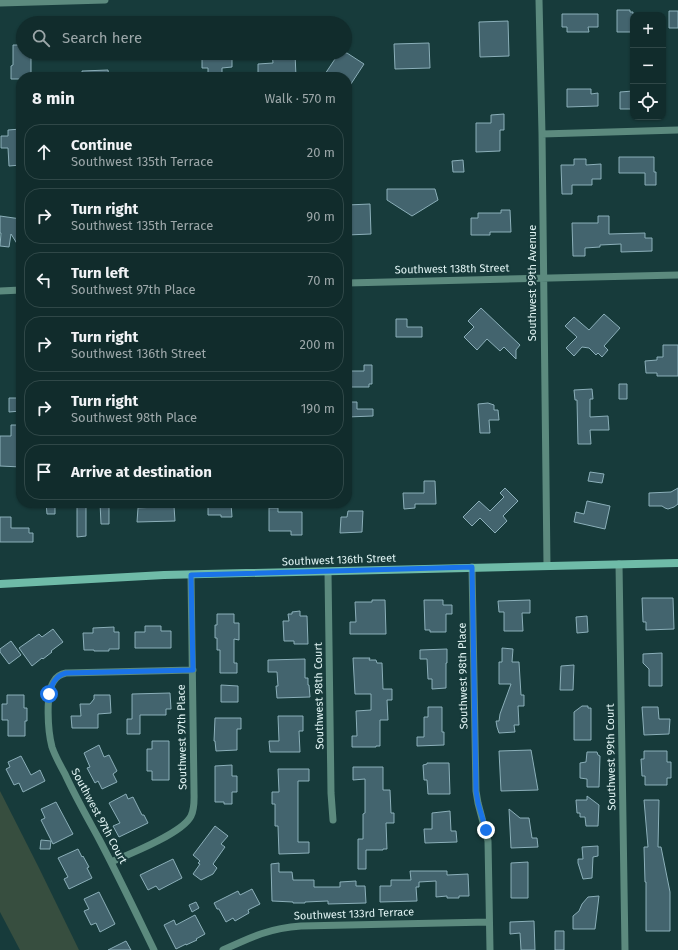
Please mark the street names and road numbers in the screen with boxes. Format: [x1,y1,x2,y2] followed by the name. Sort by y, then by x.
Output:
[526,225,539,341] street label: Southwest 99th Avenue
[395,262,509,276] street label: Southwest 138th Street
[282,552,396,568] street label: Southwest 136th Street
[456,623,470,729] street label: Southwest 98th Place
[312,642,326,750] street label: Southwest 98th Court
[175,684,189,790] street label: Southwest 97th Place
[604,703,618,811] street label: Southwest 99th Court
[68,766,130,866] street label: Southwest 97th Court
[294,905,414,923] street label: Southwest 133rd Terrace

